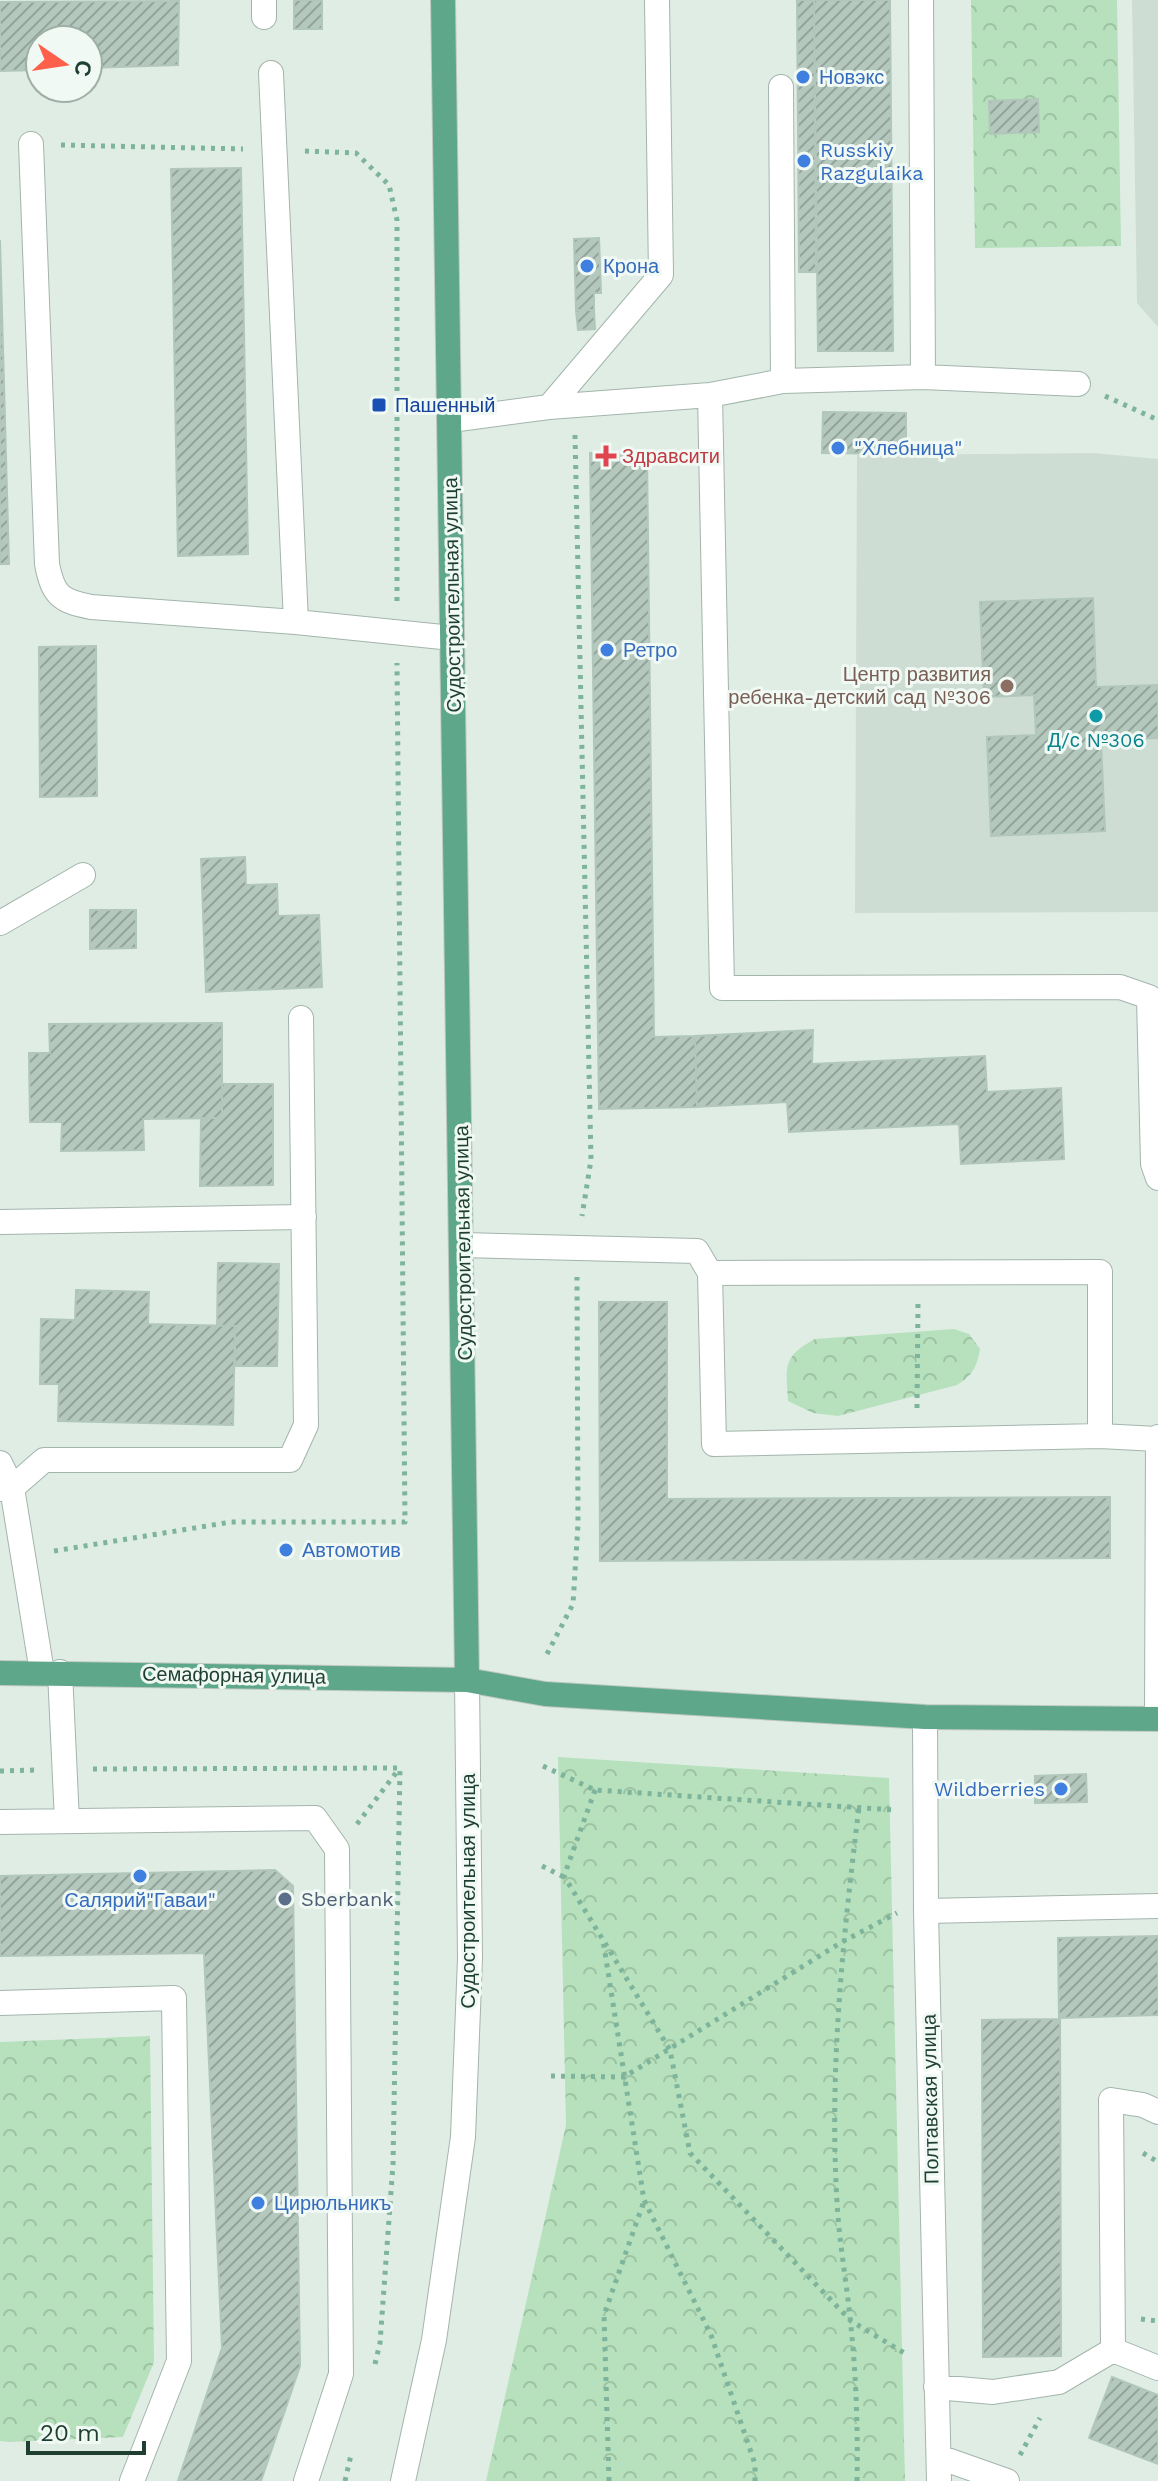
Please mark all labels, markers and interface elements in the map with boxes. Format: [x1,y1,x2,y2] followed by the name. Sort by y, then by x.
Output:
[24,24,104,104] north arrow
[69,58,97,79] text: С
[819,65,884,89] place label: Новэкс
[794,68,812,86] marker: Новэкс
[820,138,924,185] place label: Russkiy Razgulaika
[795,152,813,170] marker: Russkiy Razgulaika
[603,254,660,278] place label: Крона
[578,257,596,275] marker: Крона
[395,393,495,417] place label: Пашенный
[370,396,388,414] marker: Пашенный
[854,436,962,460] place label: "Хлебница"
[829,439,847,457] marker: "Хлебница"
[622,444,720,468] place label: Здравсити
[597,447,615,465] marker: Здравсити
[438,476,466,713] street label: Судостроительная улица
[623,638,677,662] place label: Ретро
[598,641,616,659] marker: Ретро
[728,662,991,709] place label: Центр развития ребенка-детский сад №306
[998,677,1016,695] marker: Центр развития ребенка-детский сад №306
[1087,707,1105,725] marker: Д/с №306
[1047,728,1145,752] place label: Д/с №306
[449,1124,477,1361] street label: Судостроительная улица
[302,1538,401,1562] place label: Автомотив
[277,1541,295,1559] marker: Автомотив
[142,1661,327,1689] street label: Семафорная улица
[456,1772,480,2009] street label: Судостроительная улица
[934,1777,1045,1801] place label: Wildberries
[1052,1780,1070,1798] marker: Wildberries
[131,1867,149,1885] marker: Салярий"Гаваи"
[301,1887,394,1911] place label: Sberbank
[64,1888,216,1912] place label: Салярий"Гаваи"
[276,1890,294,1908] marker: Sberbank
[917,2013,943,2184] street label: Полтавская улица
[274,2191,391,2215] place label: Цирюльникъ
[249,2194,267,2212] marker: Цирюльникъ
[28,2405,144,2455] scale bar
[40,2419,100,2447] text: 20 m

